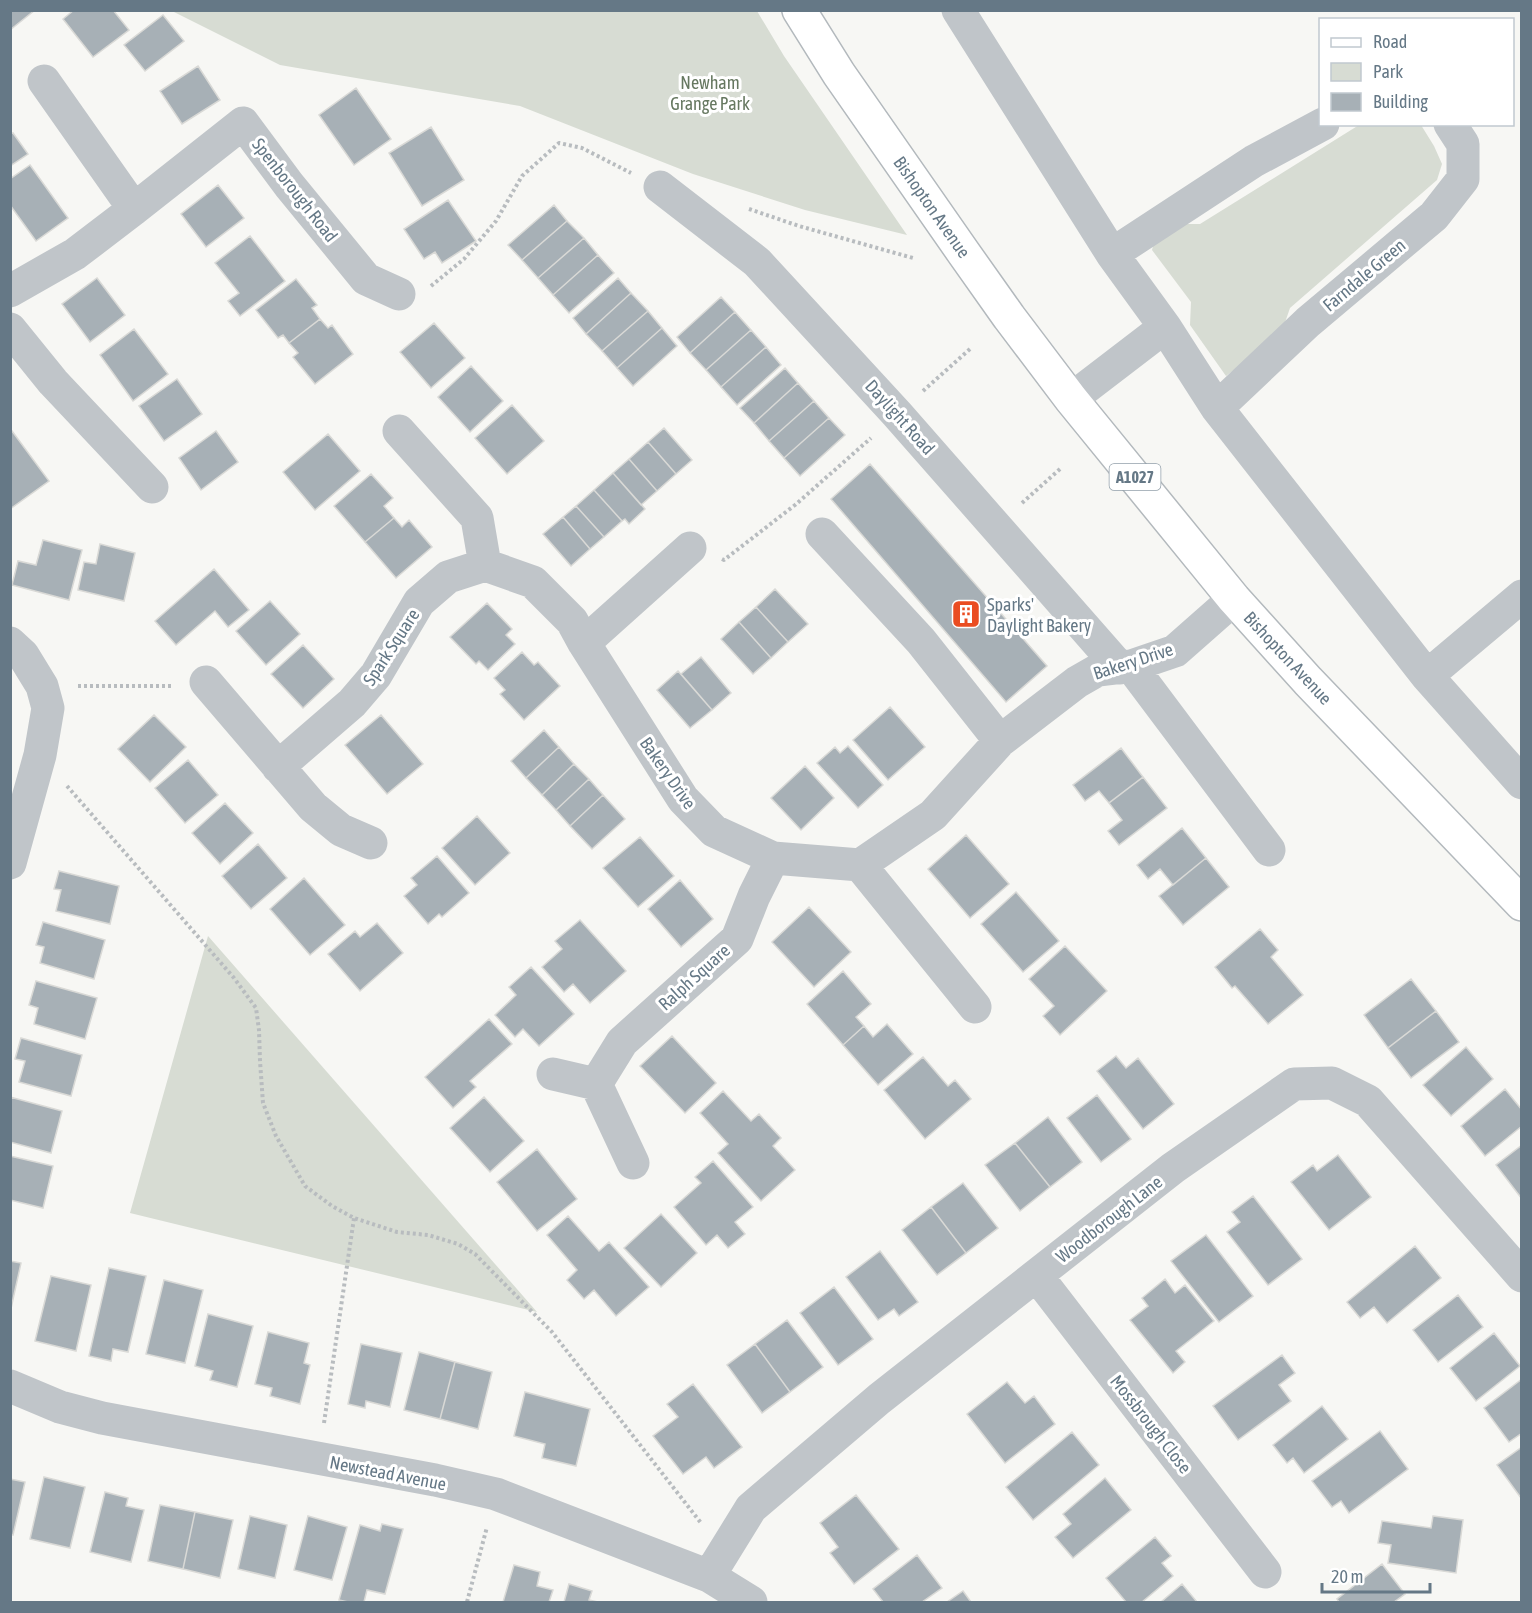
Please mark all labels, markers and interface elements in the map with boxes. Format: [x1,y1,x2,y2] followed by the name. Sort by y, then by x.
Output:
[1319,18,1514,126] legend
[1373,31,1407,52] text: Road
[1373,61,1403,82] text: Park
[670,72,750,114] park label: Newham Grange Park
[1373,91,1428,112] text: Building
[248,134,342,246] street label: Spenborough Road
[889,152,975,262] street label: Bishopton Avenue
[1318,234,1410,316] street label: Farndale Green
[861,375,939,459] street label: Daylight Road
[1110,464,1160,490] road number: A1027
[987,594,1091,636] place label: Sparks' Daylight Bakery
[950,598,982,630] building icon: Sparks' Daylight Bakery
[359,605,423,689] street label: Spark Square
[1240,607,1336,709] street label: Bishopton Avenue
[1090,638,1176,684] street label: Bakery Drive
[636,733,700,813] street label: Bakery Drive
[654,940,734,1014] street label: Ralph Square
[1052,1171,1166,1267] street label: Woodborough Lane
[1106,1371,1196,1477] street label: Mossbrough Close
[328,1451,448,1495] street label: Newstead Avenue
[1322,1556,1430,1594] scale bar
[1331,1566,1363,1587] text: 20 m

